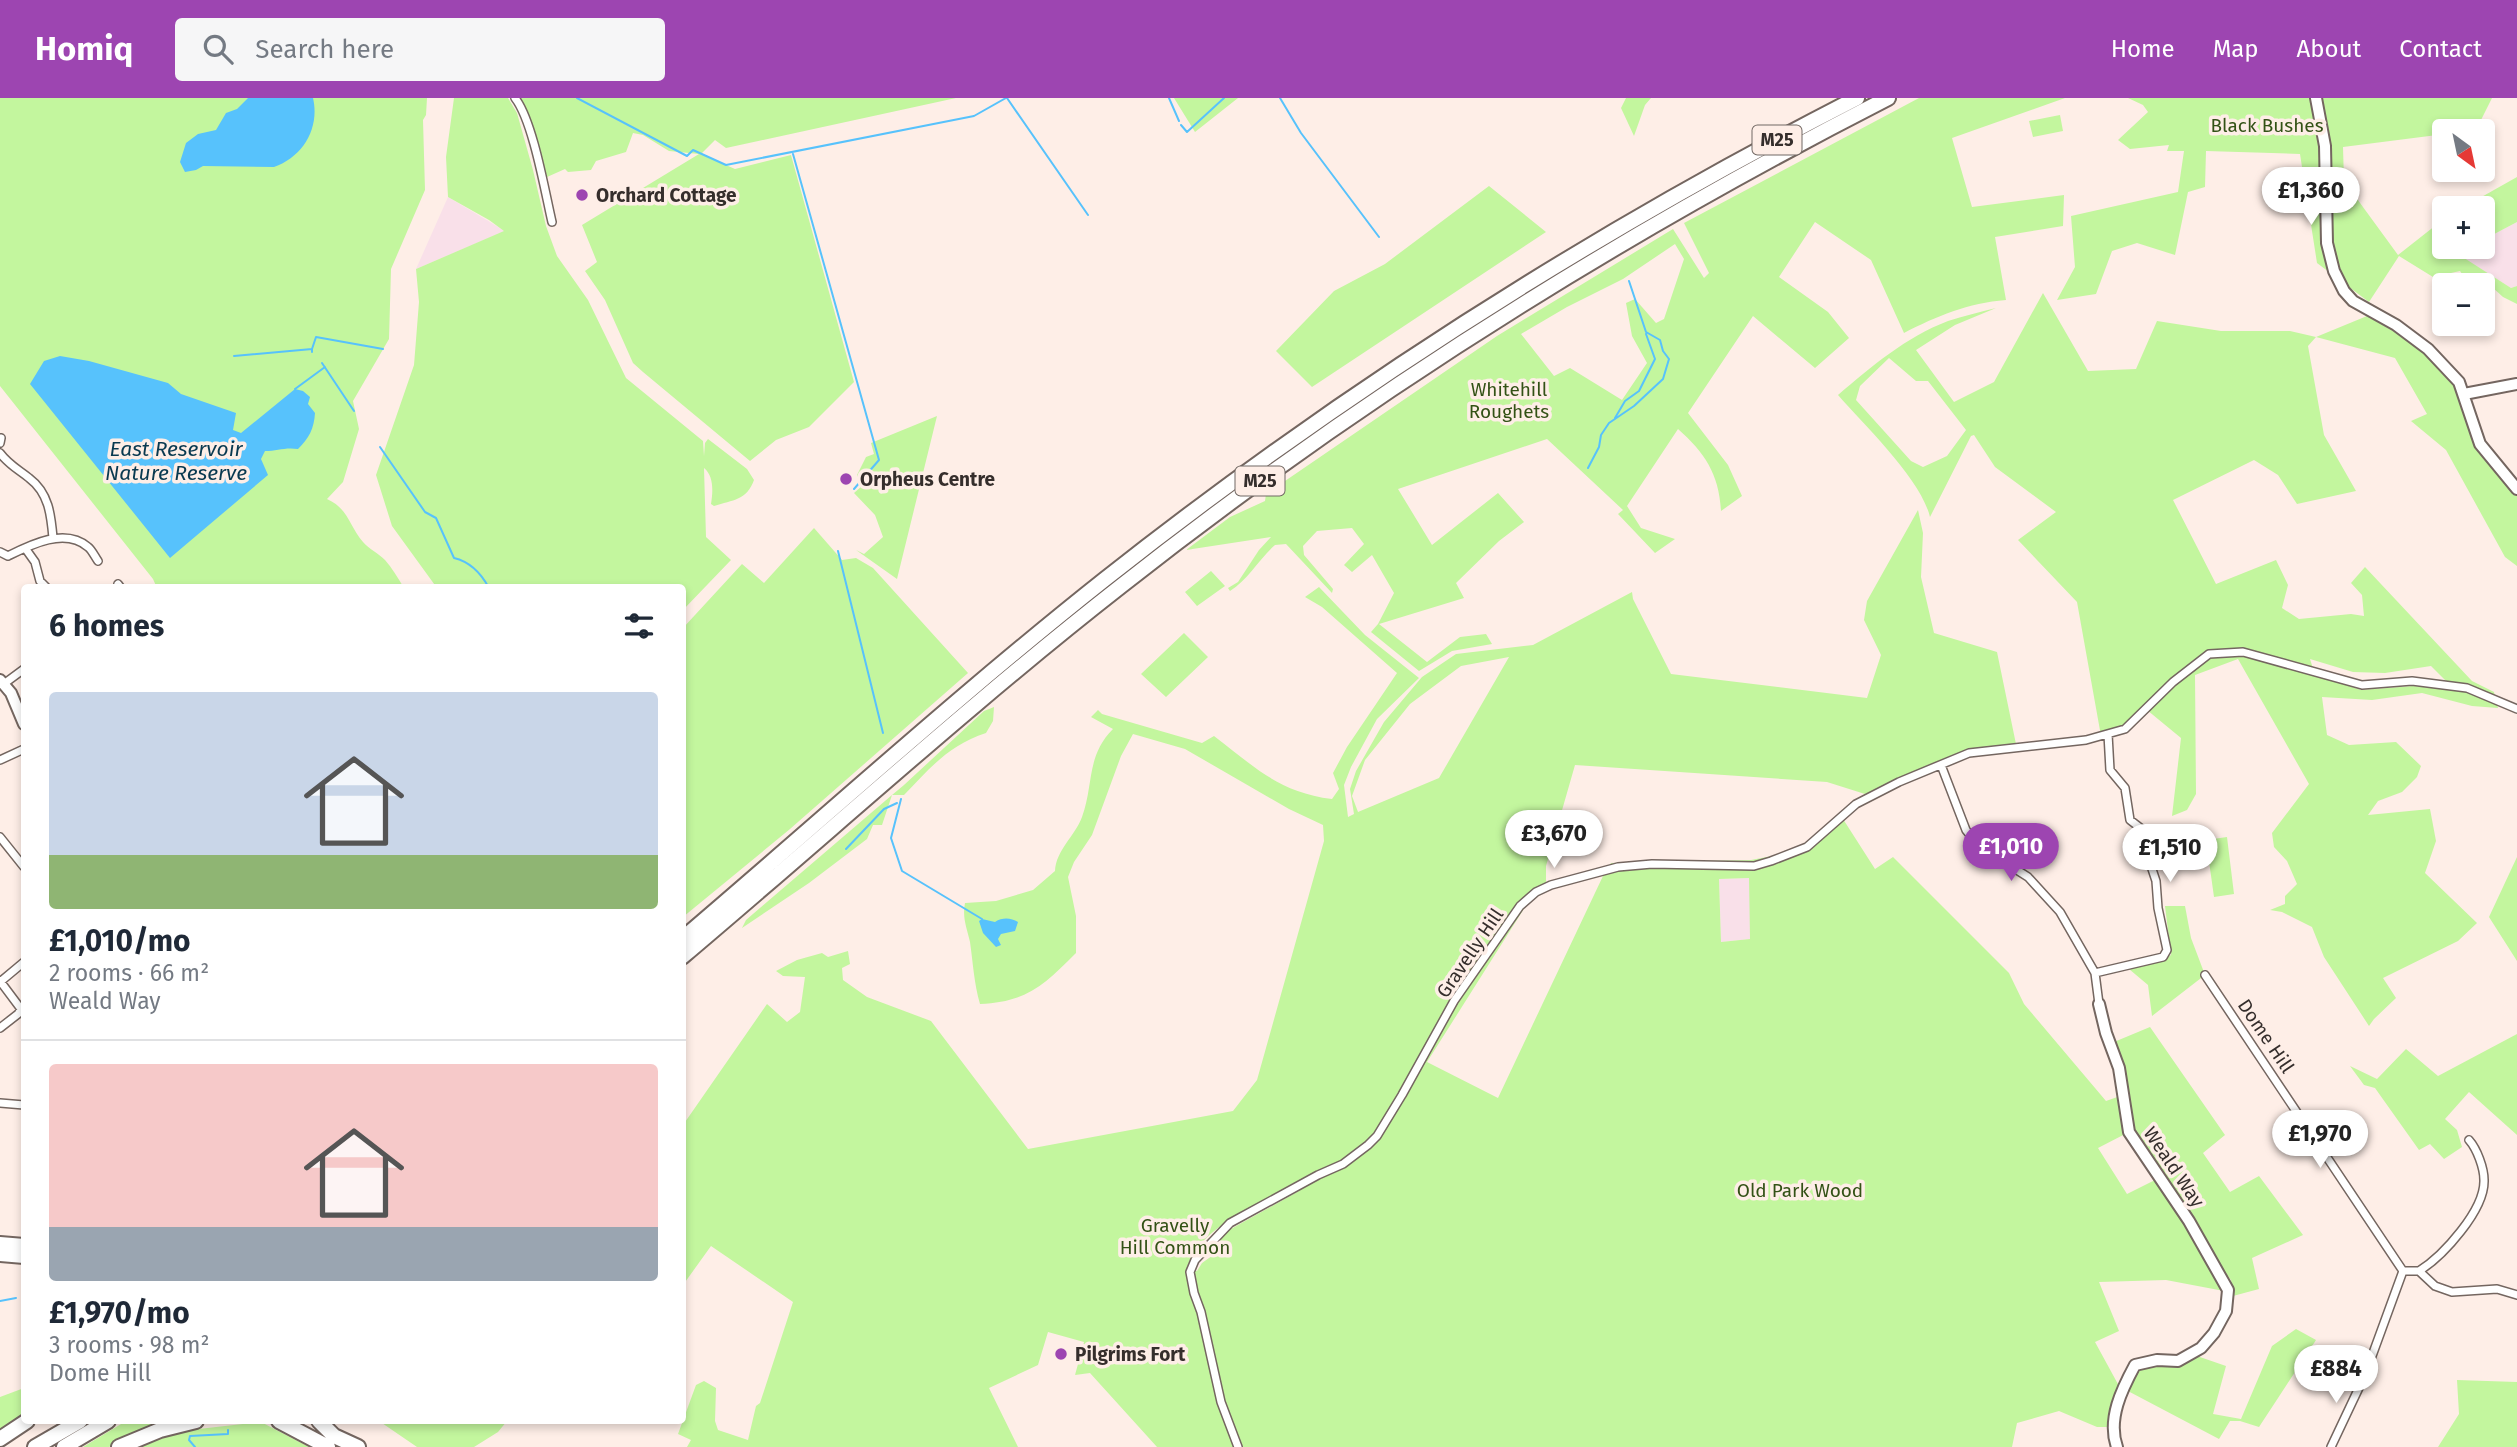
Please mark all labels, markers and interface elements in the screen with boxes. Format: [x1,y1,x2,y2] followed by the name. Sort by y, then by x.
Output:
[175,18,665,81] search box
[35,29,133,69] text: Homiq
[199,30,237,68] icon: search
[255,34,394,65] text: Search here
[2111,35,2175,63] text: Home
[2213,35,2259,63] text: Map
[2297,35,2361,63] text: About
[2399,35,2482,63] text: Contact
[2210,114,2324,137] park label: Black Bushes
[2432,119,2496,182] north arrow
[2432,119,2495,336] map controls
[1752,126,1802,154] road number: M25
[2254,167,2368,227] pin: £1,360
[2278,176,2344,204] text: £1,360
[596,184,736,207] place label: Orchard Cottage
[574,187,590,203] marker: Orchard Cottage
[2432,196,2495,259] button: +
[2432,273,2495,336] button: −
[1469,378,1549,423] park label: Whitehill Roughets
[105,436,247,486] water label: East Reservoir Nature Reserve
[1236,466,1284,496] road number: M25
[860,468,995,491] place label: Orpheus Centre
[838,471,854,487] marker: Orpheus Centre
[620,607,658,645] icon: filters
[49,608,164,644] text: 6 homes
[291,738,417,864] icon: home
[1497,810,1611,870] pin: £3,670
[1521,819,1587,847] text: £3,670
[1954,824,2068,883] pin: £1,010
[2113,824,2227,884] pin: £1,510
[1979,832,2043,860] text: £1,010
[2138,833,2202,861] text: £1,510
[1432,903,1509,1002] street label: Gravelly Hill
[49,923,191,959] text: £1,010/mo
[49,959,209,987] text: 2 rooms · 66 m²
[49,987,161,1015] text: Weald Way
[2233,995,2299,1078] street label: Dome Hill
[291,1110,417,1236] icon: home
[2263,1110,2377,1170] pin: £1,970
[2288,1119,2352,1147] text: £1,970
[2139,1122,2210,1212] street label: Weald Way
[1737,1179,1863,1202] park label: Old Park Wood
[1120,1214,1230,1259] park label: Gravelly Hill Common
[49,1295,190,1331] text: £1,970/mo
[49,1331,209,1359] text: 3 rooms · 98 m²
[1075,1343,1186,1366] place label: Pilgrims Fort
[1053,1346,1069,1362] marker: Pilgrims Fort
[2295,1346,2377,1405] pin: £884
[2310,1354,2362,1382] text: £884
[49,1359,151,1387] text: Dome Hill

